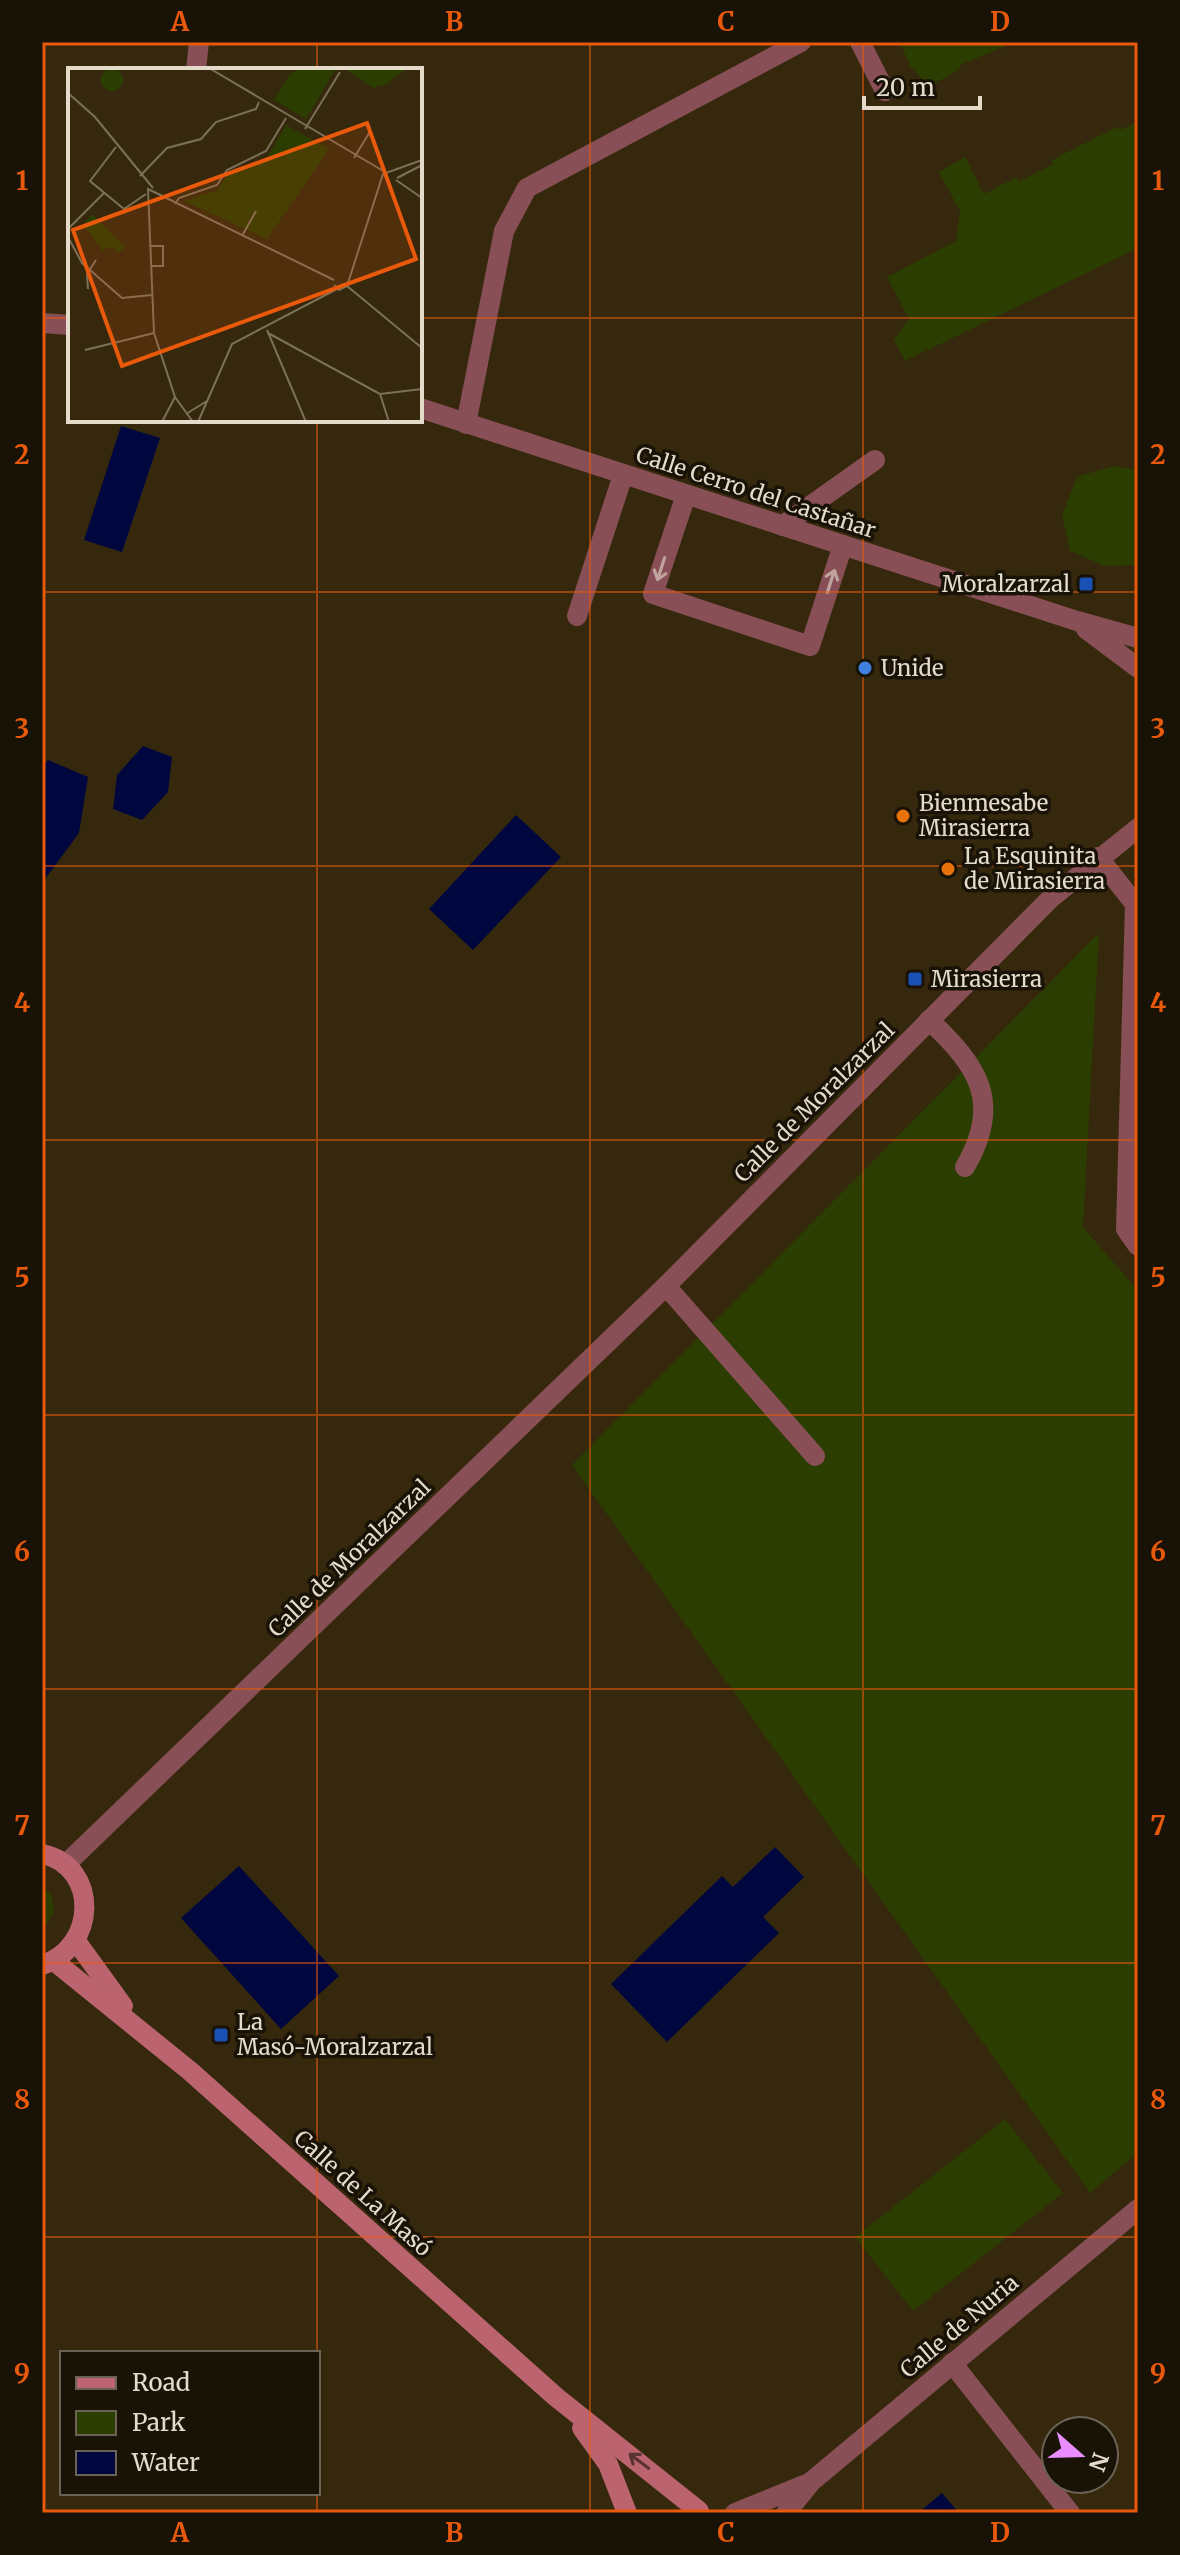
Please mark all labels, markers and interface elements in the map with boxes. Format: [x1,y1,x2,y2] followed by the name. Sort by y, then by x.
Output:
[170,5,190,38] text: A
[445,5,463,38] text: B
[717,5,735,38] text: C
[990,5,1010,38] text: D
[864,60,980,110] scale bar
[68,68,422,422] inset map
[876,72,935,103] text: 20 m
[16,164,28,197] text: 1
[1152,164,1164,197] text: 1
[14,438,30,471] text: 2
[1150,438,1166,471] text: 2
[633,440,880,544] street label: Calle Cerro del Castañar
[653,556,668,582] one-way arrow
[824,568,839,594] one-way arrow
[942,570,1070,598] place label: Moralzarzal
[1077,575,1095,593] marker: Moralzarzal
[881,654,943,682] place label: Unide
[856,659,874,677] marker: Unide
[15,712,29,745] text: 3
[1151,712,1165,745] text: 3
[919,789,1048,842] place label: Bienmesabe Mirasierra
[894,807,912,825] marker: Bienmesabe Mirasierra
[964,842,1105,895] place label: La Esquinita de Mirasierra
[939,860,957,878] marker: La Esquinita de Mirasierra
[931,965,1042,993] place label: Mirasierra
[906,970,924,988] marker: Mirasierra
[14,986,31,1019] text: 4
[1150,986,1167,1019] text: 4
[728,1016,900,1188] street label: Calle de Moralzarzal
[14,1261,30,1294] text: 5
[1150,1261,1166,1294] text: 5
[262,1473,436,1643] street label: Calle de Moralzarzal
[14,1535,30,1568] text: 6
[1150,1535,1166,1568] text: 6
[14,1809,30,1842] text: 7
[1150,1809,1166,1842] text: 7
[237,2008,433,2061] place label: La Masó-Moralzarzal
[212,2026,230,2044] marker: La Masó-Moralzarzal
[14,2083,30,2116] text: 8
[1150,2083,1166,2116] text: 8
[288,2124,438,2262] street label: Calle de La Masó
[894,2268,1024,2384] street label: Calle de Nuria
[60,2351,320,2495] legend
[14,2357,30,2390] text: 9
[1150,2357,1166,2390] text: 9
[132,2367,190,2398] text: Road
[132,2407,186,2438] text: Park
[1040,2415,1120,2495] north arrow
[131,2447,200,2478] text: Water
[1082,2449,1115,2475] text: N
[629,2453,650,2470] one-way arrow
[170,2516,190,2549] text: A
[445,2516,463,2549] text: B
[717,2516,735,2549] text: C
[990,2516,1010,2549] text: D

